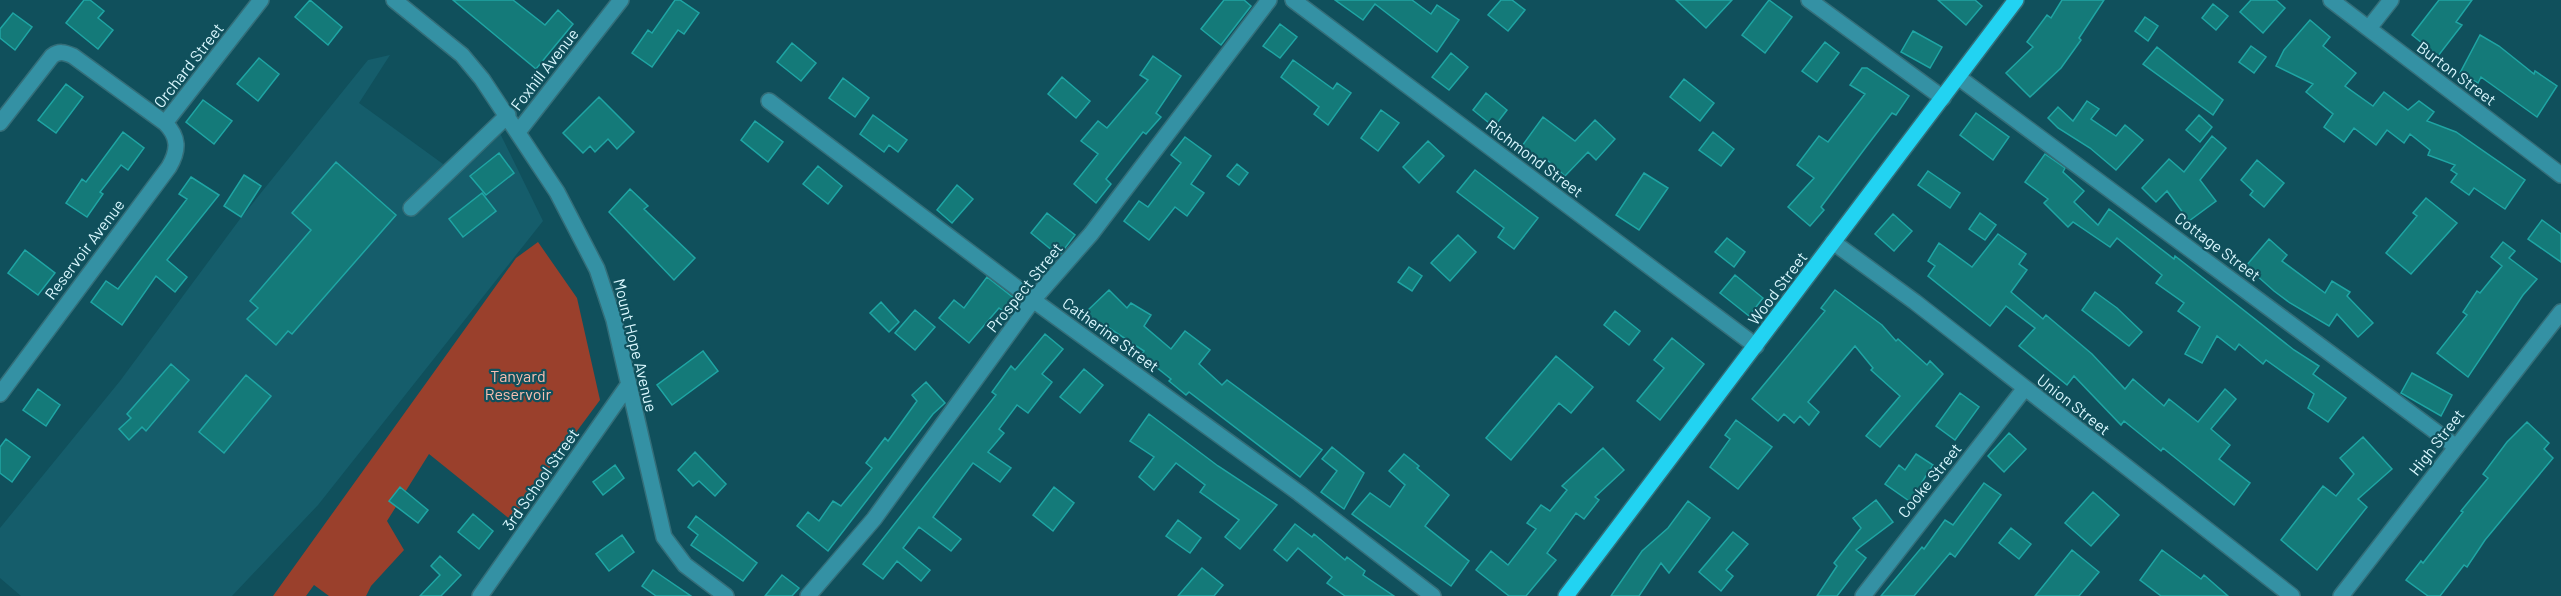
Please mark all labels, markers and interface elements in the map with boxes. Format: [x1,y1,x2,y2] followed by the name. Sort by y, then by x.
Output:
[149,19,227,111] street label: Orchard Street
[506,24,582,114] street label: Foxhill Avenue
[2414,37,2500,109] street label: Burton Street
[1483,115,1587,201] street label: Richmond Street
[40,195,128,303] street label: Reservoir Avenue
[2172,208,2264,284] street label: Cottage Street
[982,238,1066,336] street label: Prospect Street
[1743,248,1811,328] street label: Wood Street
[610,276,662,414] street label: Mount Hope Avenue
[1059,293,1163,375] street label: Catherine Street
[485,366,551,403] park label: Tanyard Reservoir
[2034,370,2114,438] street label: Union Street
[2404,405,2468,479] street label: High Street
[498,424,582,534] street label: 3rd School Street
[1893,439,1965,521] street label: Cooke Street

